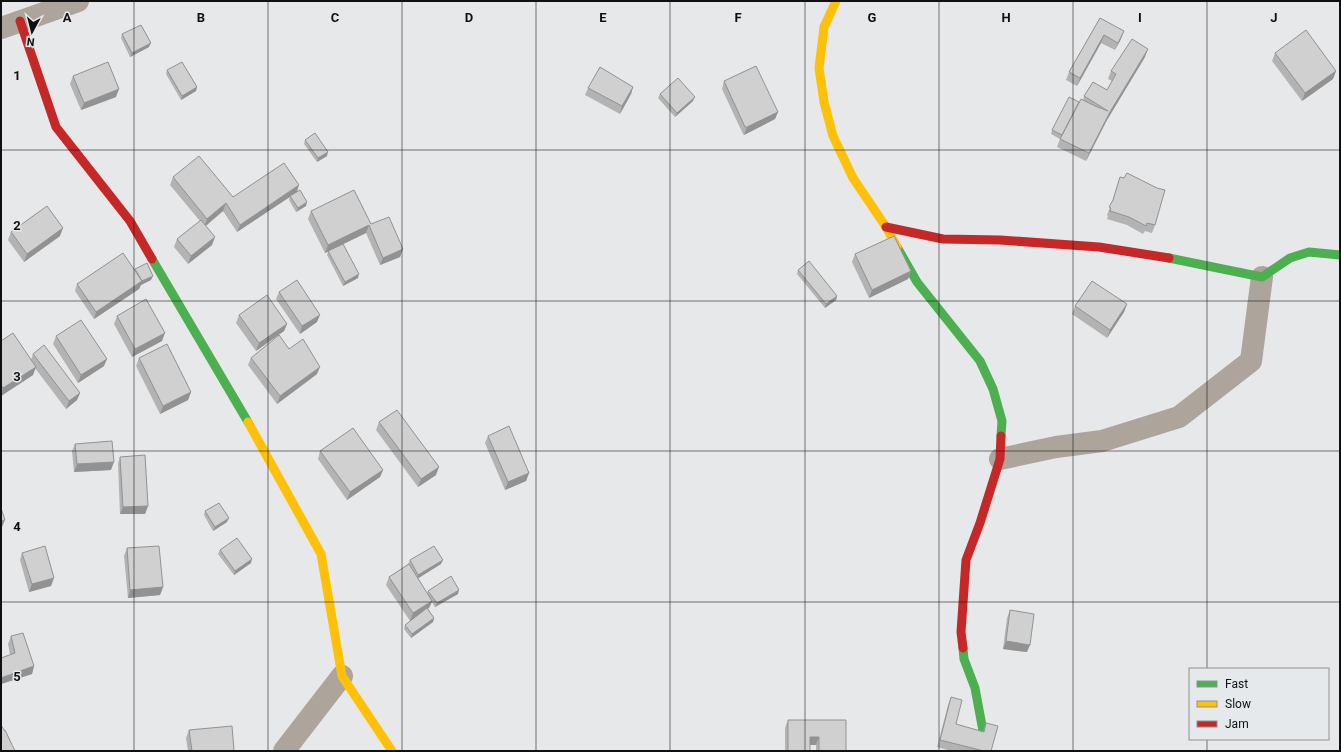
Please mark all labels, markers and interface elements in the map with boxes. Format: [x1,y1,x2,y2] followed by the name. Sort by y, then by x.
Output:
[63,10,72,25] text: A
[197,10,205,25] text: B
[331,10,340,25] text: C
[465,10,473,25] text: D
[599,10,607,25] text: E
[734,10,742,25] text: F
[868,10,877,25] text: G
[1001,10,1011,25] text: H
[1138,10,1142,25] text: I
[1270,10,1278,25] text: J
[12,12,52,52] north arrow
[26,34,35,48] text: N
[13,68,21,83] text: 1
[13,218,21,233] text: 2
[13,369,21,384] text: 3
[13,519,21,534] text: 4
[1189,668,1329,740] legend
[13,669,21,684] text: 5
[1225,677,1248,691] text: Fast
[1225,697,1251,711] text: Slow
[1225,717,1249,731] text: Jam

